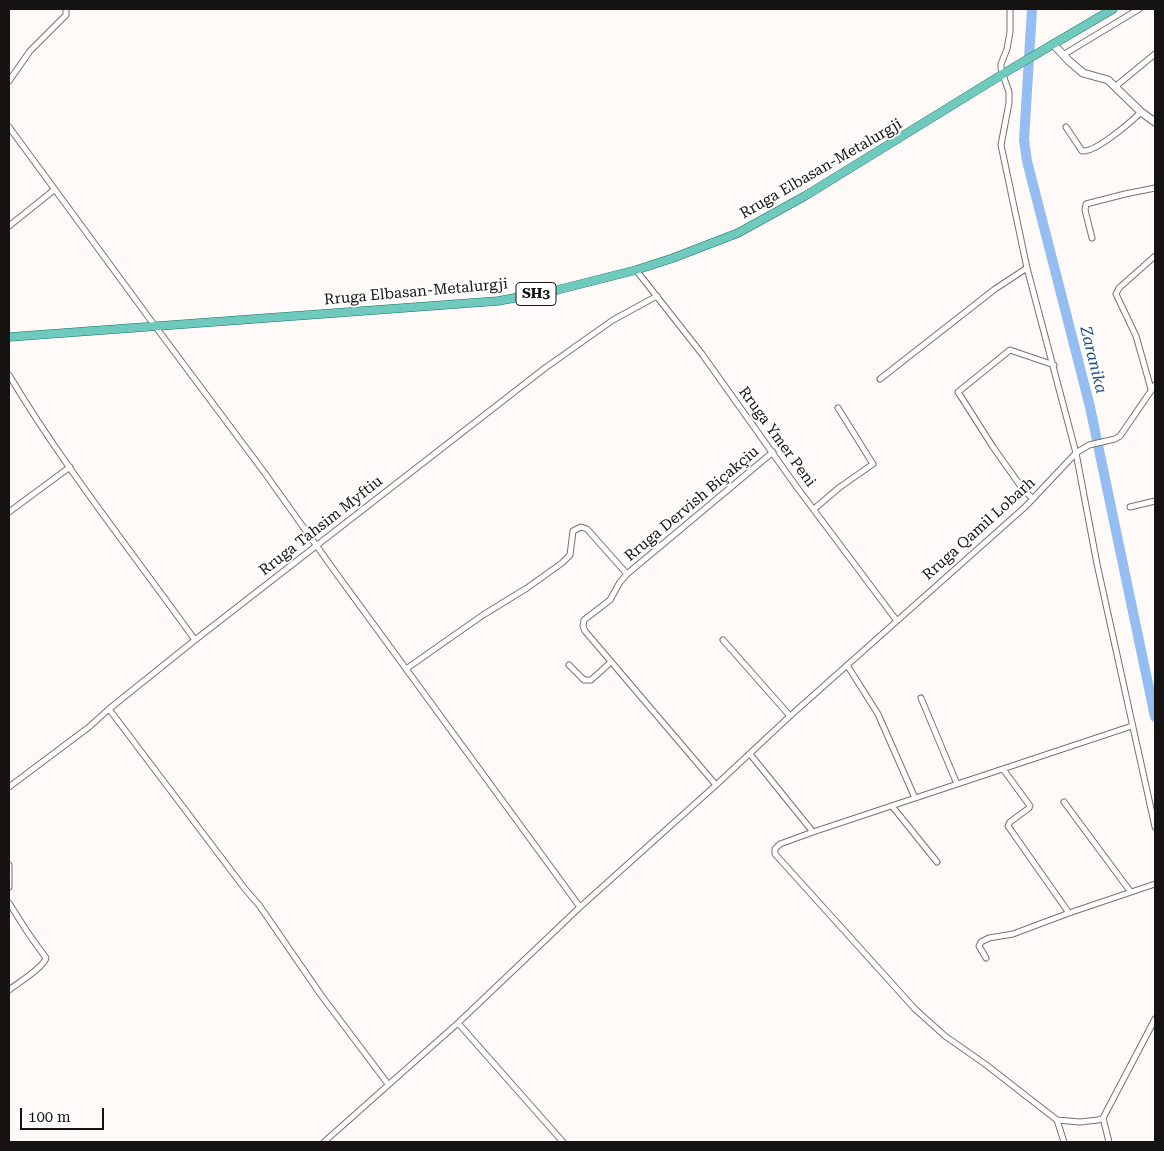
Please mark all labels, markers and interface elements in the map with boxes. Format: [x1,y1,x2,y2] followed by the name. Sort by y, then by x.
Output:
[737,115,905,223] street label: Rruga Elbasan-Metalurgji
[323,275,509,309] street label: Rruga Elbasan-Metalurgji
[516,282,556,306] road number: SH3
[1075,324,1111,396] water label: Zaranika
[735,383,819,491] street label: Rruga Ymer Peni
[621,443,763,565] street label: Rruga Dervish Biçakçiu
[256,472,386,580] street label: Rruga Tahsim Myftiu
[919,474,1039,584] street label: Rruga Qamil Lobarh
[22,1098,106,1130] scale bar
[28,1108,71,1126] text: 100 m

